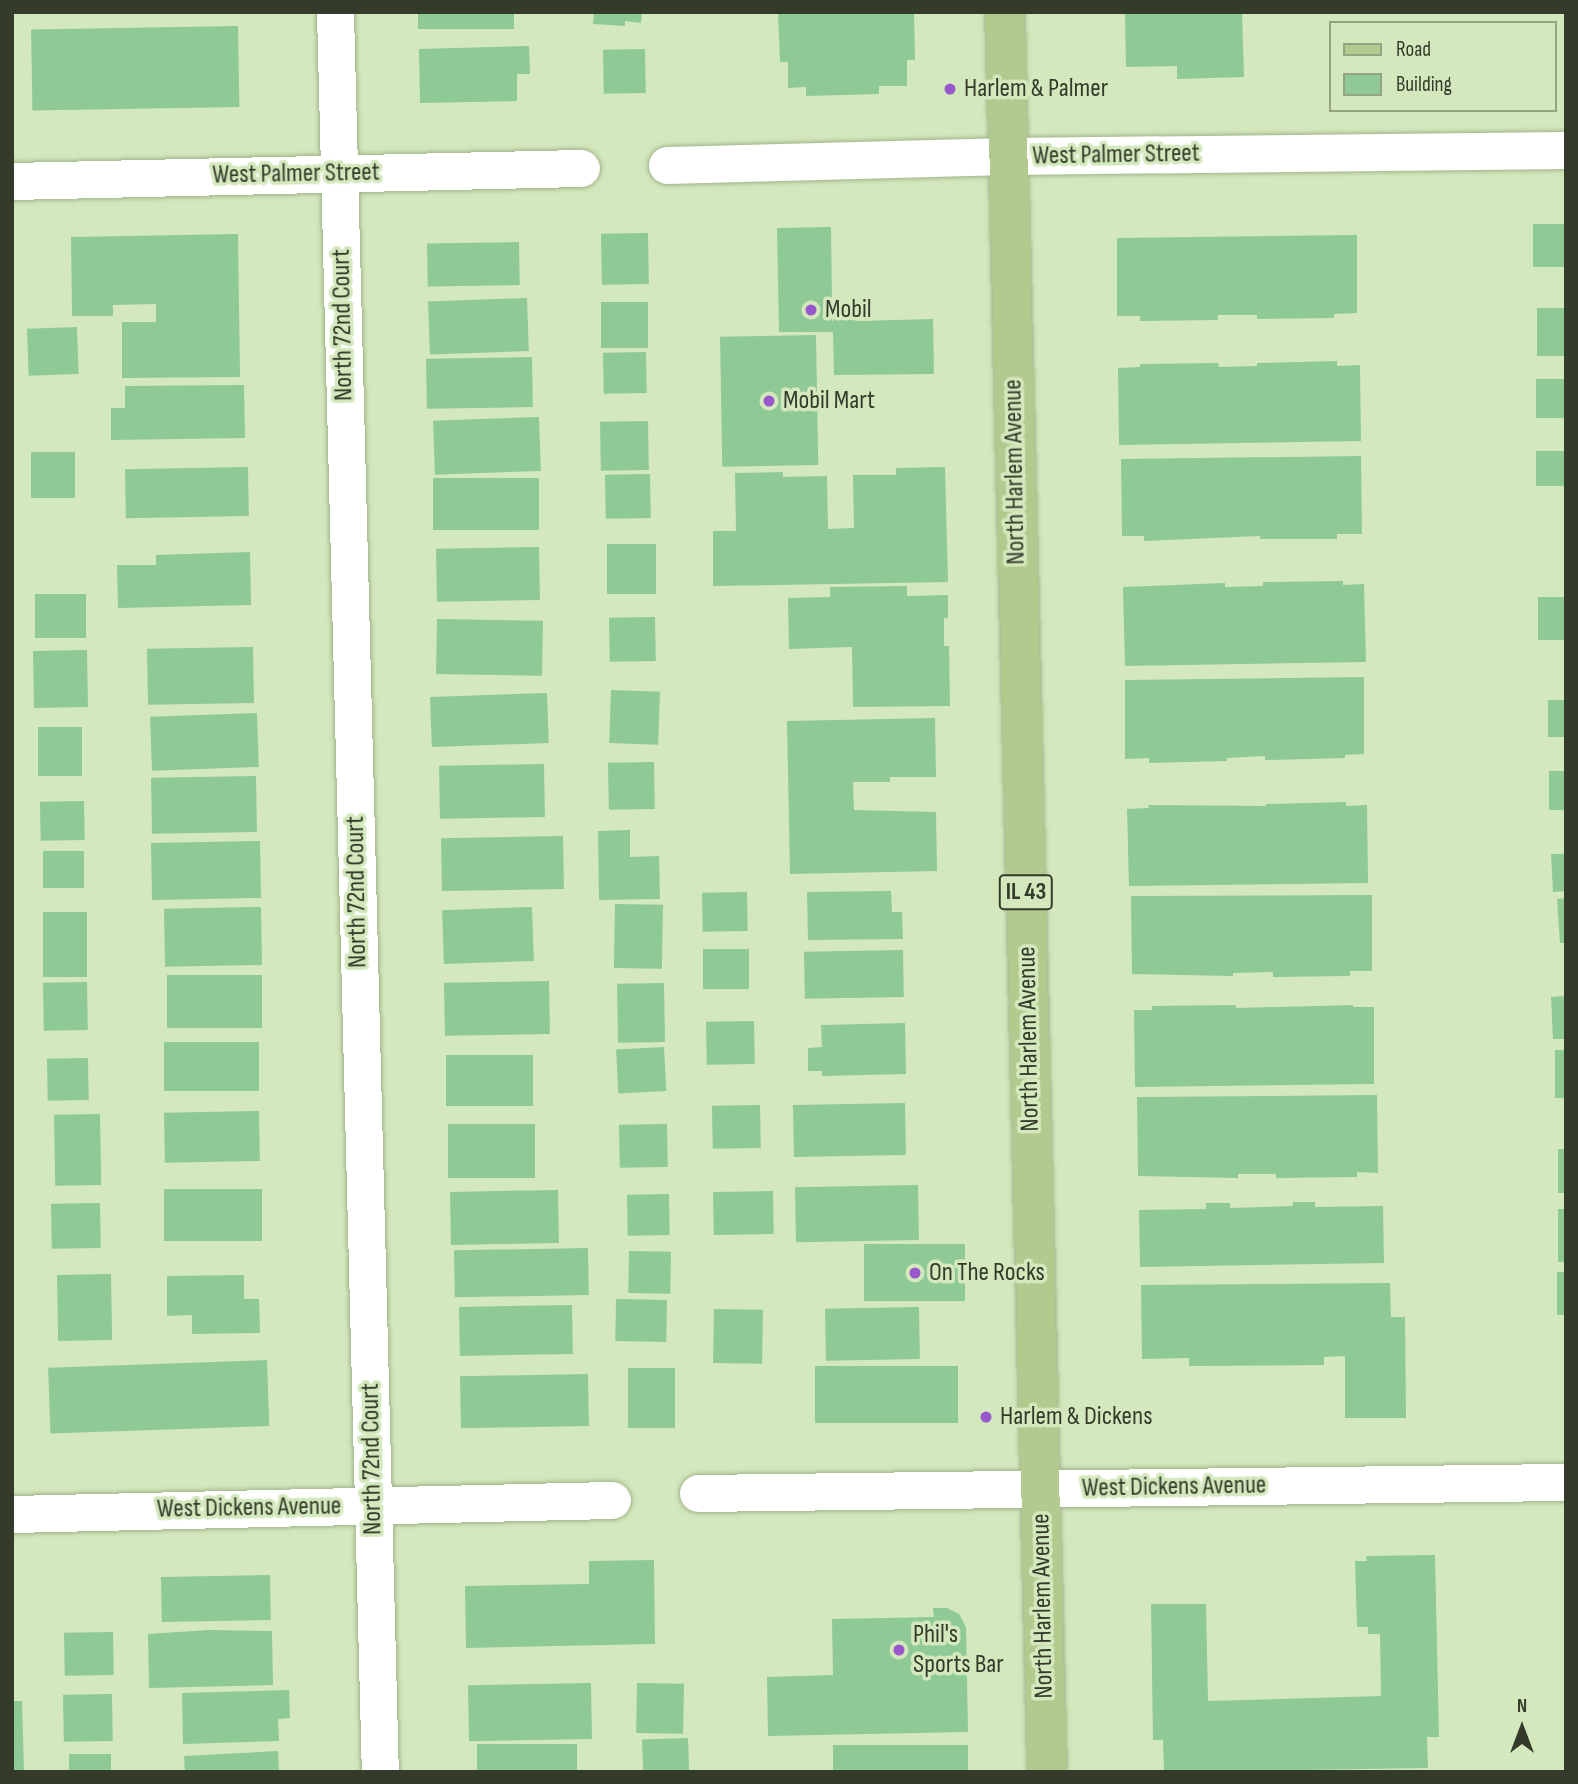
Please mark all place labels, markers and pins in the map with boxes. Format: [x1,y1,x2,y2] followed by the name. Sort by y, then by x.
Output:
[964,73,1108,105] place label: Harlem & Palmer
[942,81,958,97] marker: Harlem & Palmer
[825,294,872,326] place label: Mobil
[803,302,819,318] marker: Mobil
[783,385,875,417] place label: Mobil Mart
[761,393,777,409] marker: Mobil Mart
[929,1257,1045,1289] place label: On The Rocks
[907,1265,923,1281] marker: On The Rocks
[1000,1401,1153,1433] place label: Harlem & Dickens
[978,1409,994,1425] marker: Harlem & Dickens
[913,1619,1004,1680] place label: Phil's Sports Bar
[891,1642,907,1658] marker: Phil's Sports Bar

